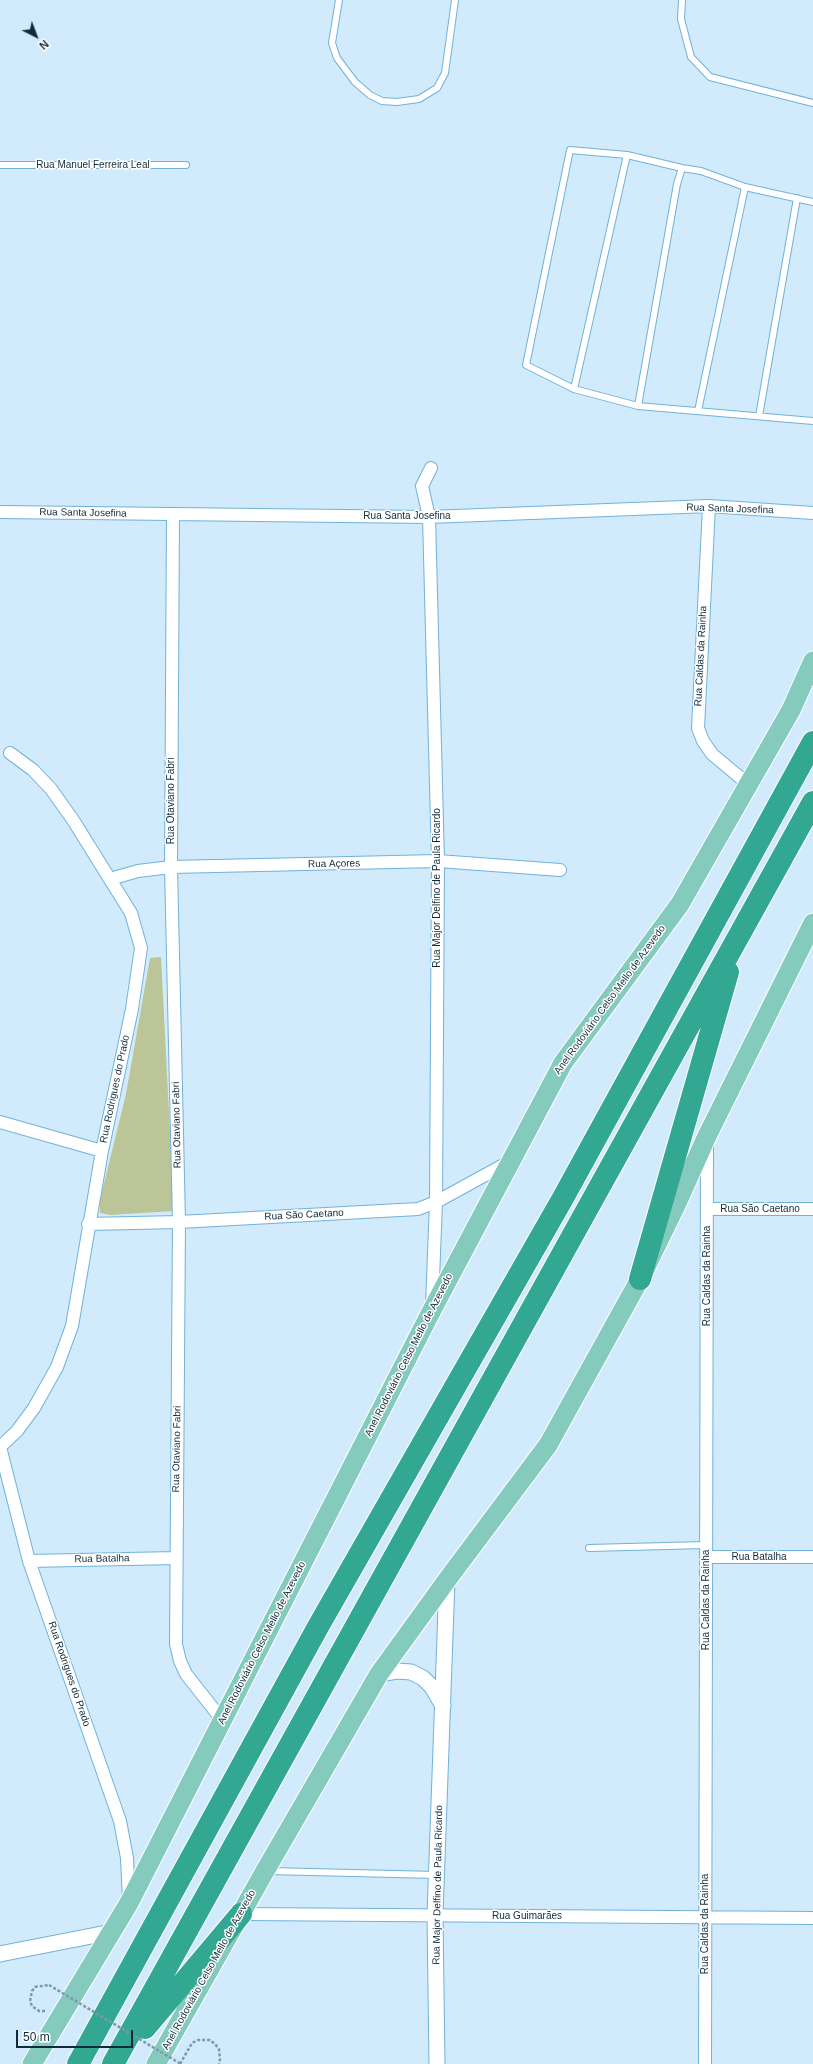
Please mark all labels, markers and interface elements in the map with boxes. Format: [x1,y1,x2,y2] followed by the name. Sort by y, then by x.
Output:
[16,16,56,56] north arrow
[37,38,51,52] text: N
[36,159,150,171] street label: Rua Manuel Ferreira Leal
[686,501,774,517] street label: Rua Santa Josefina
[39,506,127,520] street label: Rua Santa Josefina
[363,510,451,522] street label: Rua Santa Josefina
[692,605,710,707] street label: Rua Caldas da Rainha
[165,758,177,844] street label: Rua Otaviano Fabri
[431,808,443,968] street label: Rua Major Delfino de Paula Ricardo
[308,858,360,870] street label: Rua Açores
[552,923,668,1077] street label: Anel Rodoviário Celso Mello de Azevedo
[98,1034,132,1144] street label: Rua Rodrigues do Prado
[170,1082,184,1168] street label: Rua Otaviano Fabri
[720,1203,800,1215] street label: Rua São Caetano
[264,1207,344,1223] street label: Rua São Caetano
[701,1226,713,1326] street label: Rua Caldas da Rainha
[363,1272,455,1438] street label: Anel Rodoviário Celso Mello de Azevedo
[170,1406,184,1492] street label: Rua Otaviano Fabri
[700,1550,712,1650] street label: Rua Caldas da Rainha
[731,1551,787,1563] street label: Rua Batalha
[74,1553,130,1565] street label: Rua Batalha
[216,1560,308,1726] street label: Anel Rodoviário Celso Mello de Azevedo
[45,1620,93,1728] street label: Rua Rodrigues do Prado
[431,1805,445,1965] street label: Rua Major Delfino de Paula Ricardo
[699,1874,711,1974] street label: Rua Caldas da Rainha
[160,1888,258,2052] street label: Anel Rodoviário Celso Mello de Azevedo
[492,1910,562,1922] street label: Rua Guimarães
[18,2022,135,2048] scale bar
[23,2030,50,2044] text: 50 m

